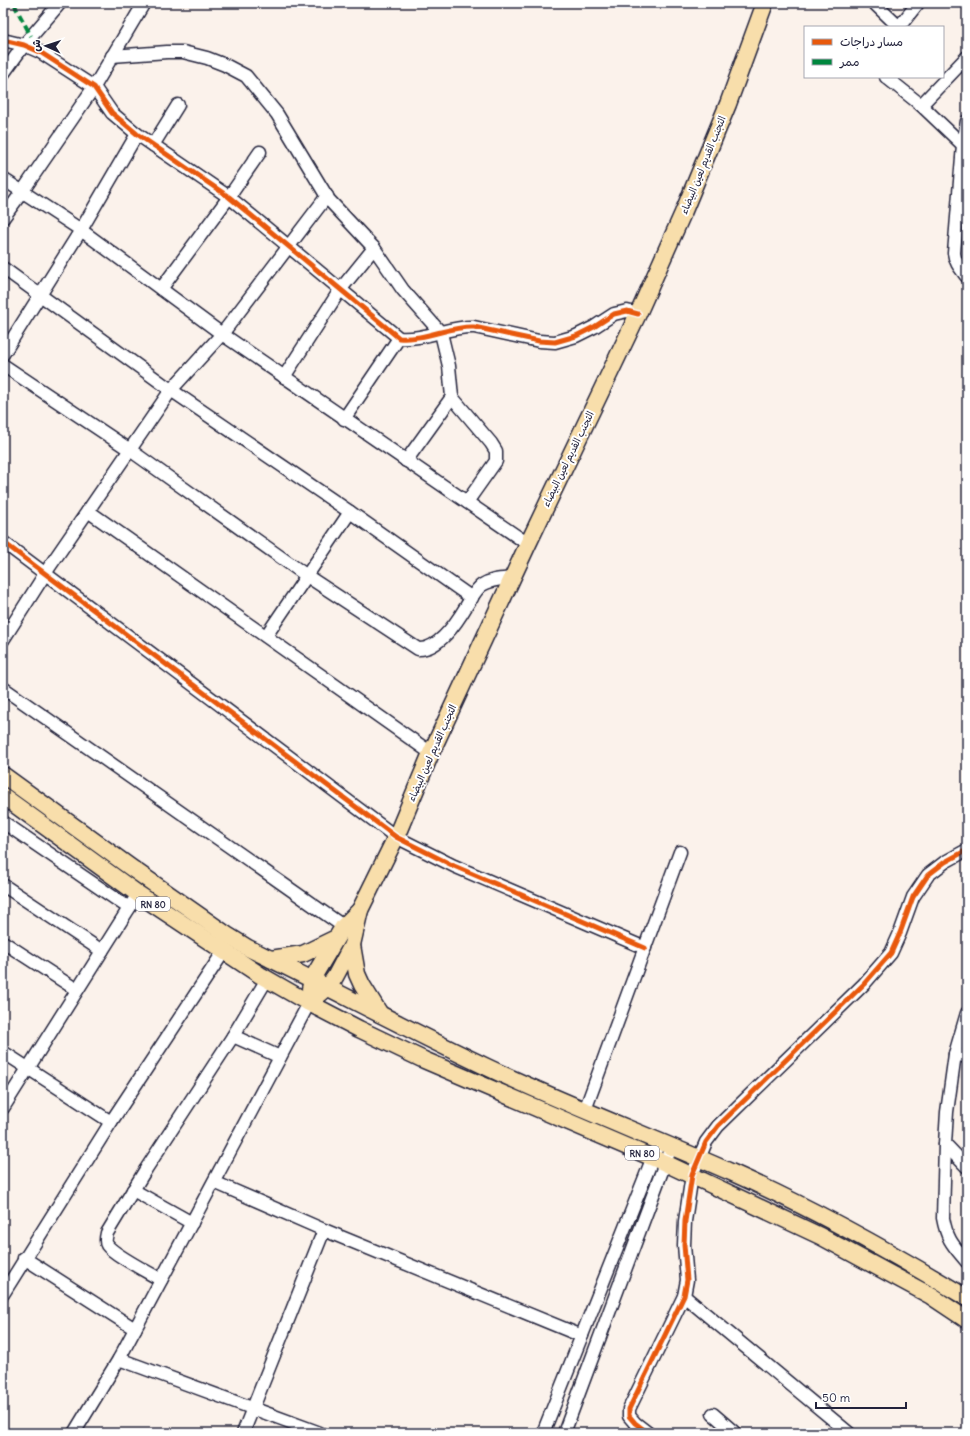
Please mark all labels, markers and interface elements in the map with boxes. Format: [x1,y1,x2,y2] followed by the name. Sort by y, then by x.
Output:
[26,26,66,66] north arrow
[804,26,944,78] legend
[840,34,903,50] text: مسار دراجات
[29,39,43,52] text: ش
[839,54,859,69] text: ممر
[677,114,730,216] street label: التجنب القديم لعين البيضاء
[539,409,598,509] street label: التجنب القديم لعين البيضاء
[405,702,460,804] street label: التجنب القديم لعين البيضاء
[136,897,170,911] road number: RN 80
[625,1146,659,1160] road number: RN 80
[816,1384,906,1410] scale bar
[822,1390,851,1405] text: 50 m

